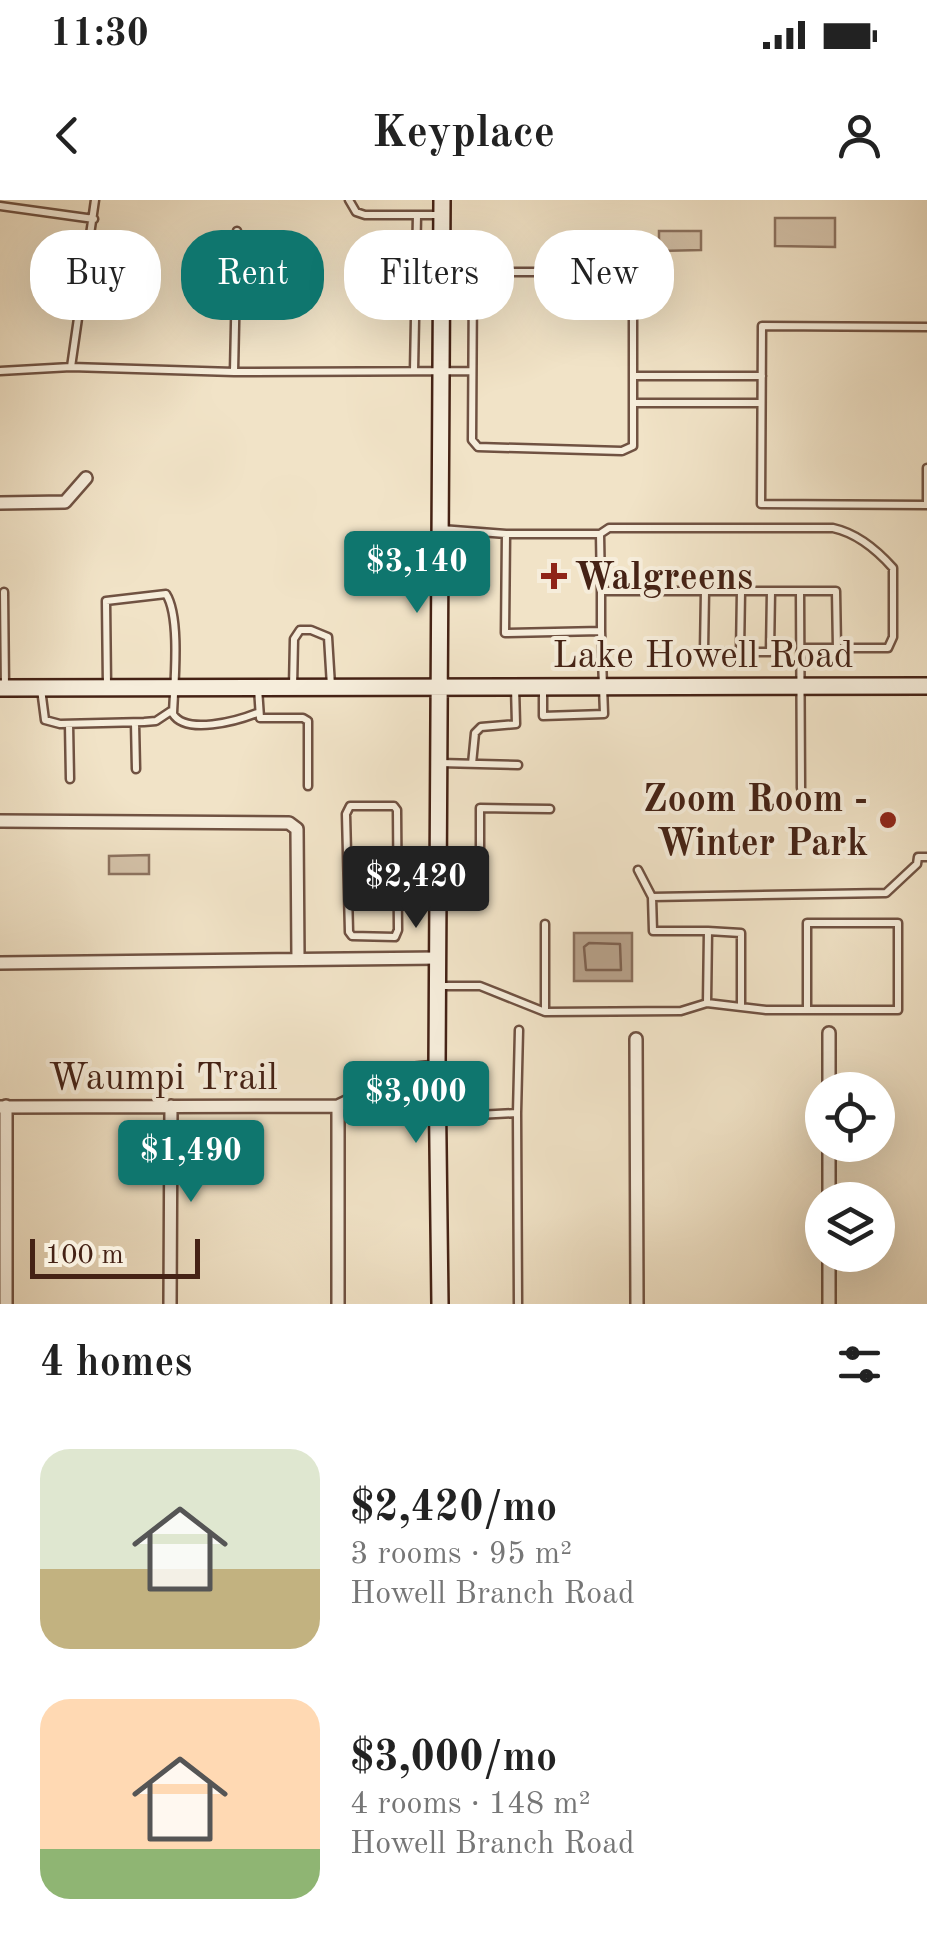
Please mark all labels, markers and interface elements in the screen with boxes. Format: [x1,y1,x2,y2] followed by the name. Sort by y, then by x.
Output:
[50,16,149,54] text: 11:30
[40,108,95,163] icon: back
[832,108,887,163] icon: person
[372,112,555,157] text: Keyplace
[30,230,161,320] chip: Buy
[181,230,324,320] chip: Rent
[344,230,514,320] chip: Filters
[534,230,674,320] chip: New
[336,531,498,616] pin: $3,140
[366,547,468,579] text: $3,140
[574,560,753,598] place label: Walgreens
[543,565,565,587] marker: Walgreens
[552,638,854,676] street label: Lake Howell Road
[643,782,868,864] place label: Zoom Room - Winter Park
[877,809,899,831] marker: Zoom Room - Winter Park
[335,846,497,931] pin: $2,420
[365,862,467,894] text: $2,420
[48,1060,278,1098] street label: Waumpi Trail
[335,1061,497,1146] pin: $3,000
[805,1072,895,1272] map controls
[805,1072,895,1162] button: locate
[365,1077,467,1109] text: $3,000
[110,1120,272,1205] pin: $1,490
[140,1136,242,1168] text: $1,490
[805,1182,895,1272] button: layers
[30,1234,200,1278] scale bar
[45,1242,124,1270] text: 100 m
[832,1337,887,1392] icon: filters
[40,1343,192,1385] text: 4 homes
[350,1488,557,1530] text: $2,420/mo
[120,1489,240,1609] icon: home
[350,1539,572,1571] text: 3 rooms · 95 m²
[350,1579,635,1611] text: Howell Branch Road
[350,1738,557,1780] text: $3,000/mo
[120,1739,240,1859] icon: home
[350,1789,591,1821] text: 4 rooms · 148 m²
[350,1829,635,1861] text: Howell Branch Road

